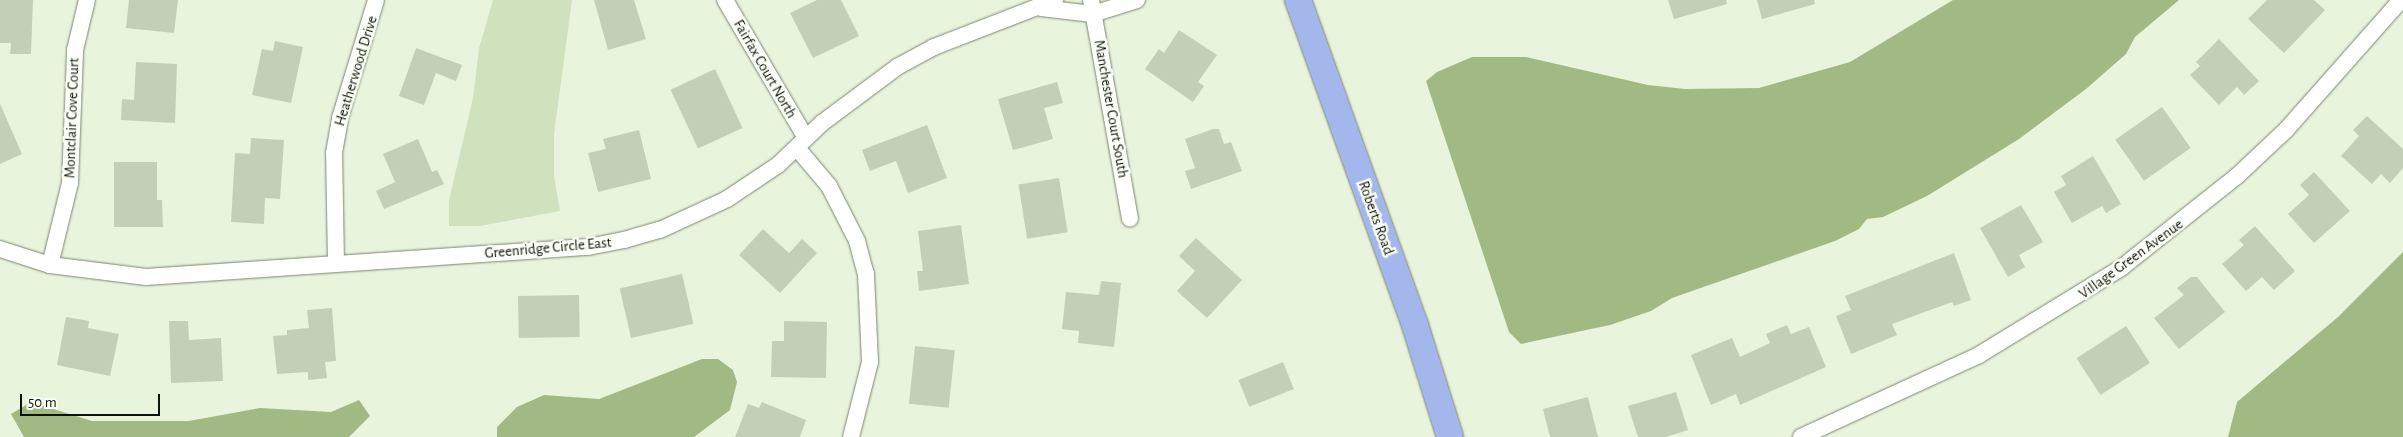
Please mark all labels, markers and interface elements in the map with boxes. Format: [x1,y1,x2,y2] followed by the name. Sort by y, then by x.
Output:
[331,14,381,128] street label: Heatherwood Drive
[729,16,801,122] street label: Fairfax Court North
[1090,39,1132,179] street label: Manchester Court South
[61,57,83,179] street label: Montclair Cove Court
[1354,179,1398,257] street label: Roberts Road
[2075,215,2187,303] street label: Village Green Avenue
[484,233,612,263] street label: Greenridge Circle East
[22,384,162,416] scale bar
[28,395,57,410] text: 50 m

